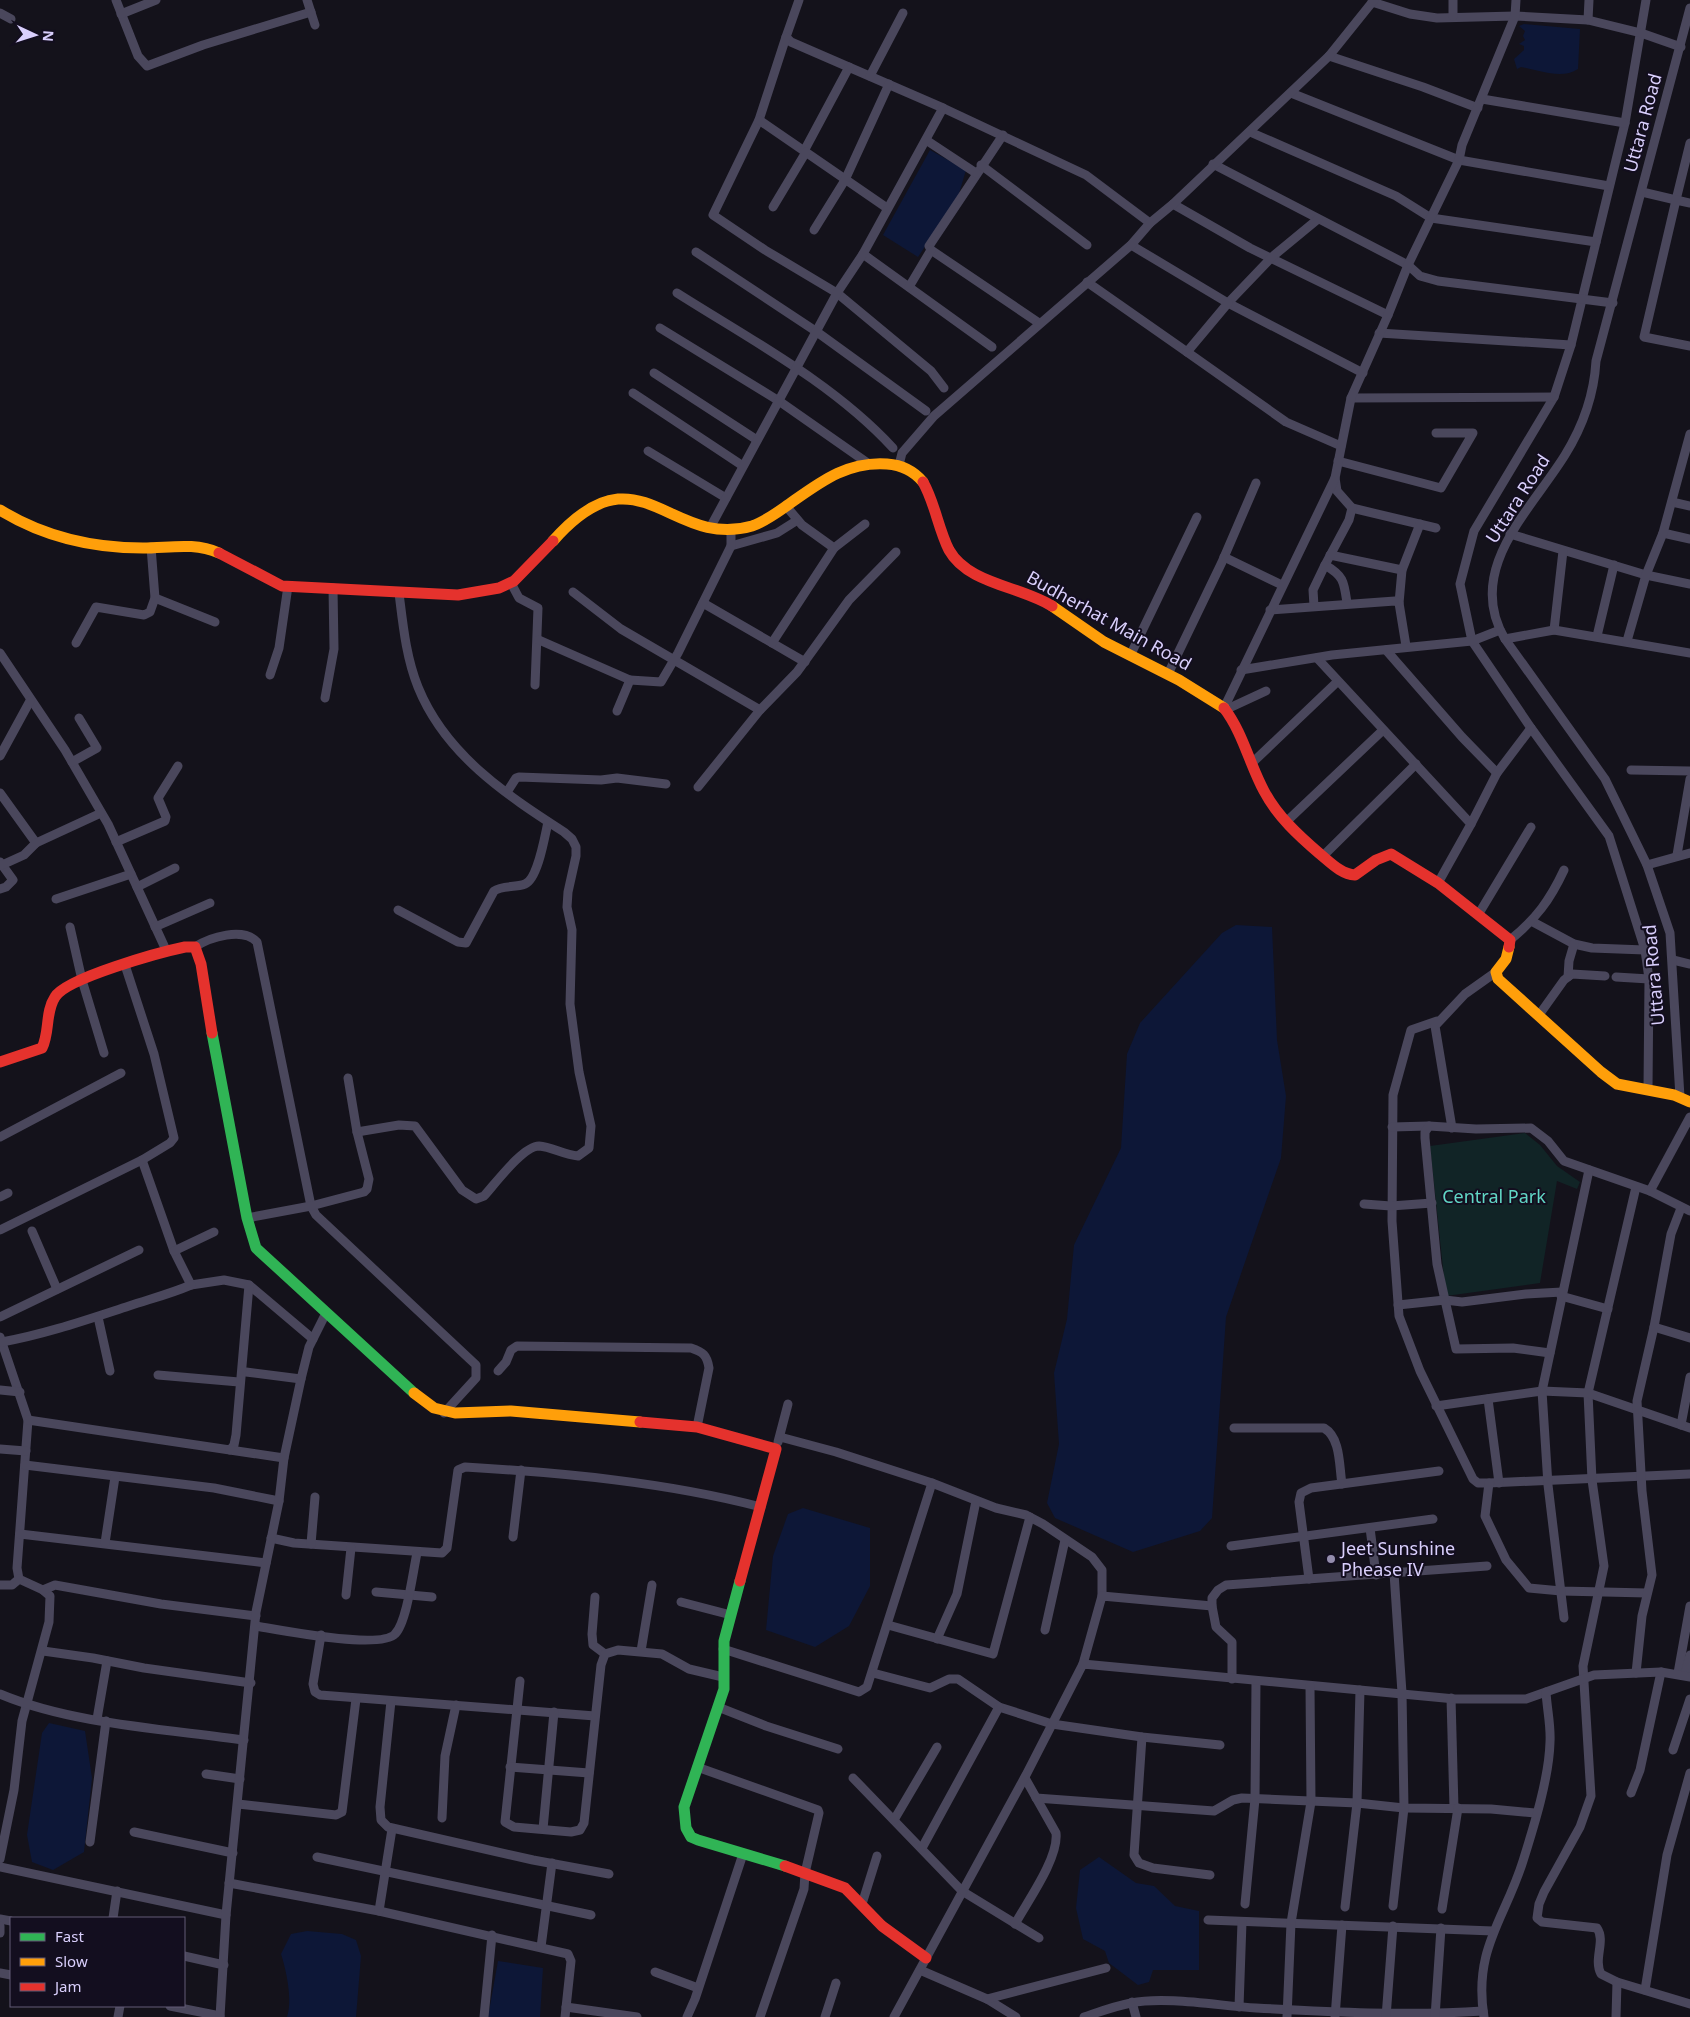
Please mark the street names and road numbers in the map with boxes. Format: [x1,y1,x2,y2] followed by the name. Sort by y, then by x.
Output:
[1617,71,1667,175] street label: Uttara Road
[1479,449,1555,547] street label: Uttara Road
[1023,565,1196,675] street label: Budherhat Main Road
[1637,924,1669,1027] street label: Uttara Road

